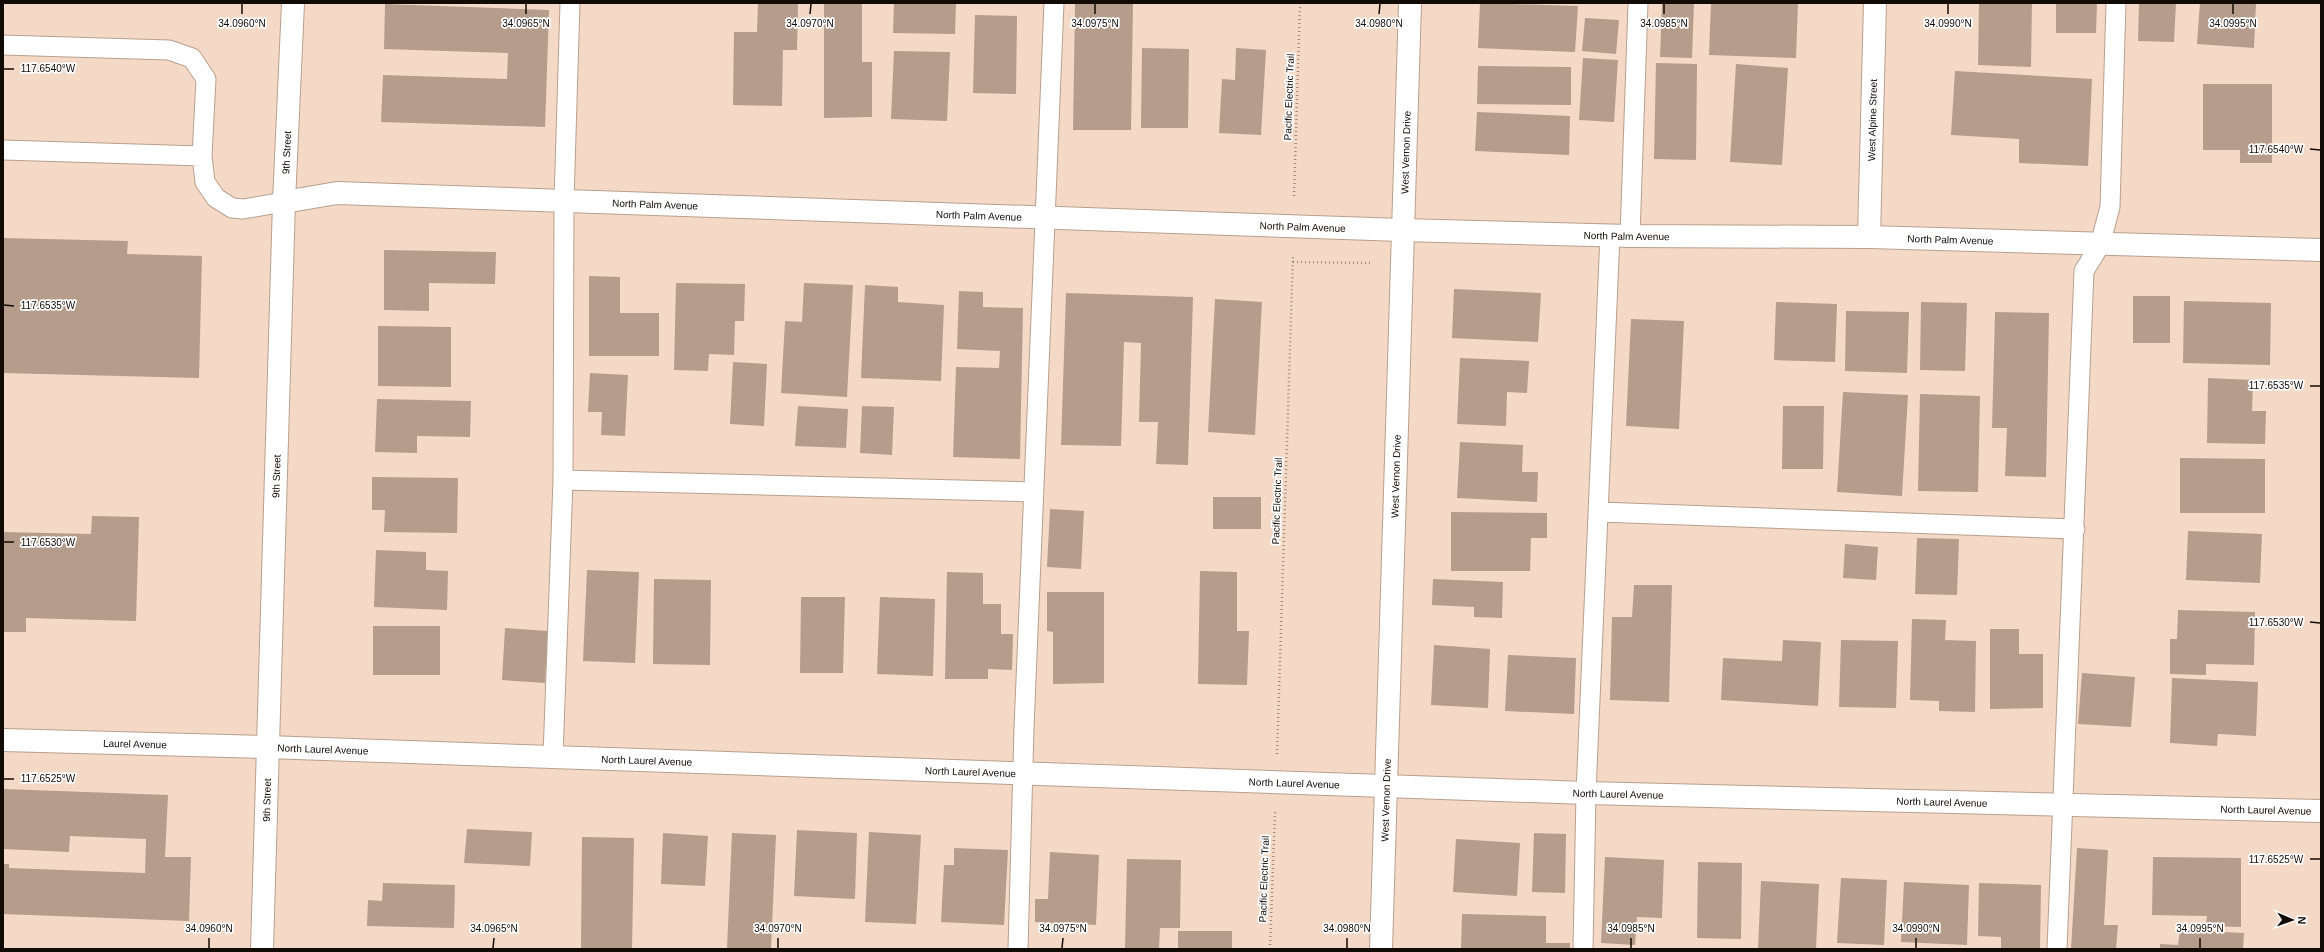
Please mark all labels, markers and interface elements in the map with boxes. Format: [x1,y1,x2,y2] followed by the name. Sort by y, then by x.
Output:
[218,18,266,29] text: 34.0960°N
[502,18,550,29] text: 34.0965°N
[786,18,834,29] text: 34.0970°N
[1071,18,1119,29] text: 34.0975°N
[1355,18,1403,29] text: 34.0980°N
[1640,18,1688,29] text: 34.0985°N
[1924,18,1972,29] text: 34.0990°N
[2209,18,2257,29] text: 34.0995°N
[1282,53,1296,141] street label: Pacific Electric Trail
[21,63,76,74] text: 117.6540°W
[1865,79,1879,161] street label: West Alpine Street
[1399,110,1412,194] street label: West Vernon Drive
[280,130,293,174] street label: 9th Street
[2249,144,2304,155] text: 117.6540°W
[612,197,699,211] street label: North Palm Avenue
[936,208,1022,222] street label: North Palm Avenue
[1259,220,1346,234] street label: North Palm Avenue
[1583,229,1670,242] street label: North Palm Avenue
[1907,233,1994,246] street label: North Palm Avenue
[21,300,76,311] text: 117.6535°W
[2249,380,2304,391] text: 117.6535°W
[1389,434,1402,518] street label: West Vernon Drive
[270,454,282,498] street label: 9th Street
[1270,457,1284,545] street label: Pacific Electric Trail
[21,537,76,548] text: 117.6530°W
[2249,617,2304,628] text: 117.6530°W
[103,737,167,750] street label: Laurel Avenue
[277,742,369,756] street label: North Laurel Avenue
[601,753,693,767] street label: North Laurel Avenue
[1379,758,1392,842] street label: West Vernon Drive
[925,764,1017,779] street label: North Laurel Avenue
[21,773,76,784] text: 117.6525°W
[1249,776,1340,790] street label: North Laurel Avenue
[260,778,273,822] street label: 9th Street
[1572,787,1664,800] street label: North Laurel Avenue
[1896,795,1988,808] street label: North Laurel Avenue
[2220,803,2312,816] street label: North Laurel Avenue
[1257,835,1271,923] street label: Pacific Electric Trail
[2249,854,2304,865] text: 117.6525°W
[2272,900,2312,940] north arrow
[2296,916,2308,925] text: N
[185,923,233,934] text: 34.0960°N
[470,923,518,934] text: 34.0965°N
[754,923,802,934] text: 34.0970°N
[1039,923,1087,934] text: 34.0975°N
[1323,923,1371,934] text: 34.0980°N
[1607,923,1655,934] text: 34.0985°N
[1892,923,1940,934] text: 34.0990°N
[2176,923,2224,934] text: 34.0995°N

